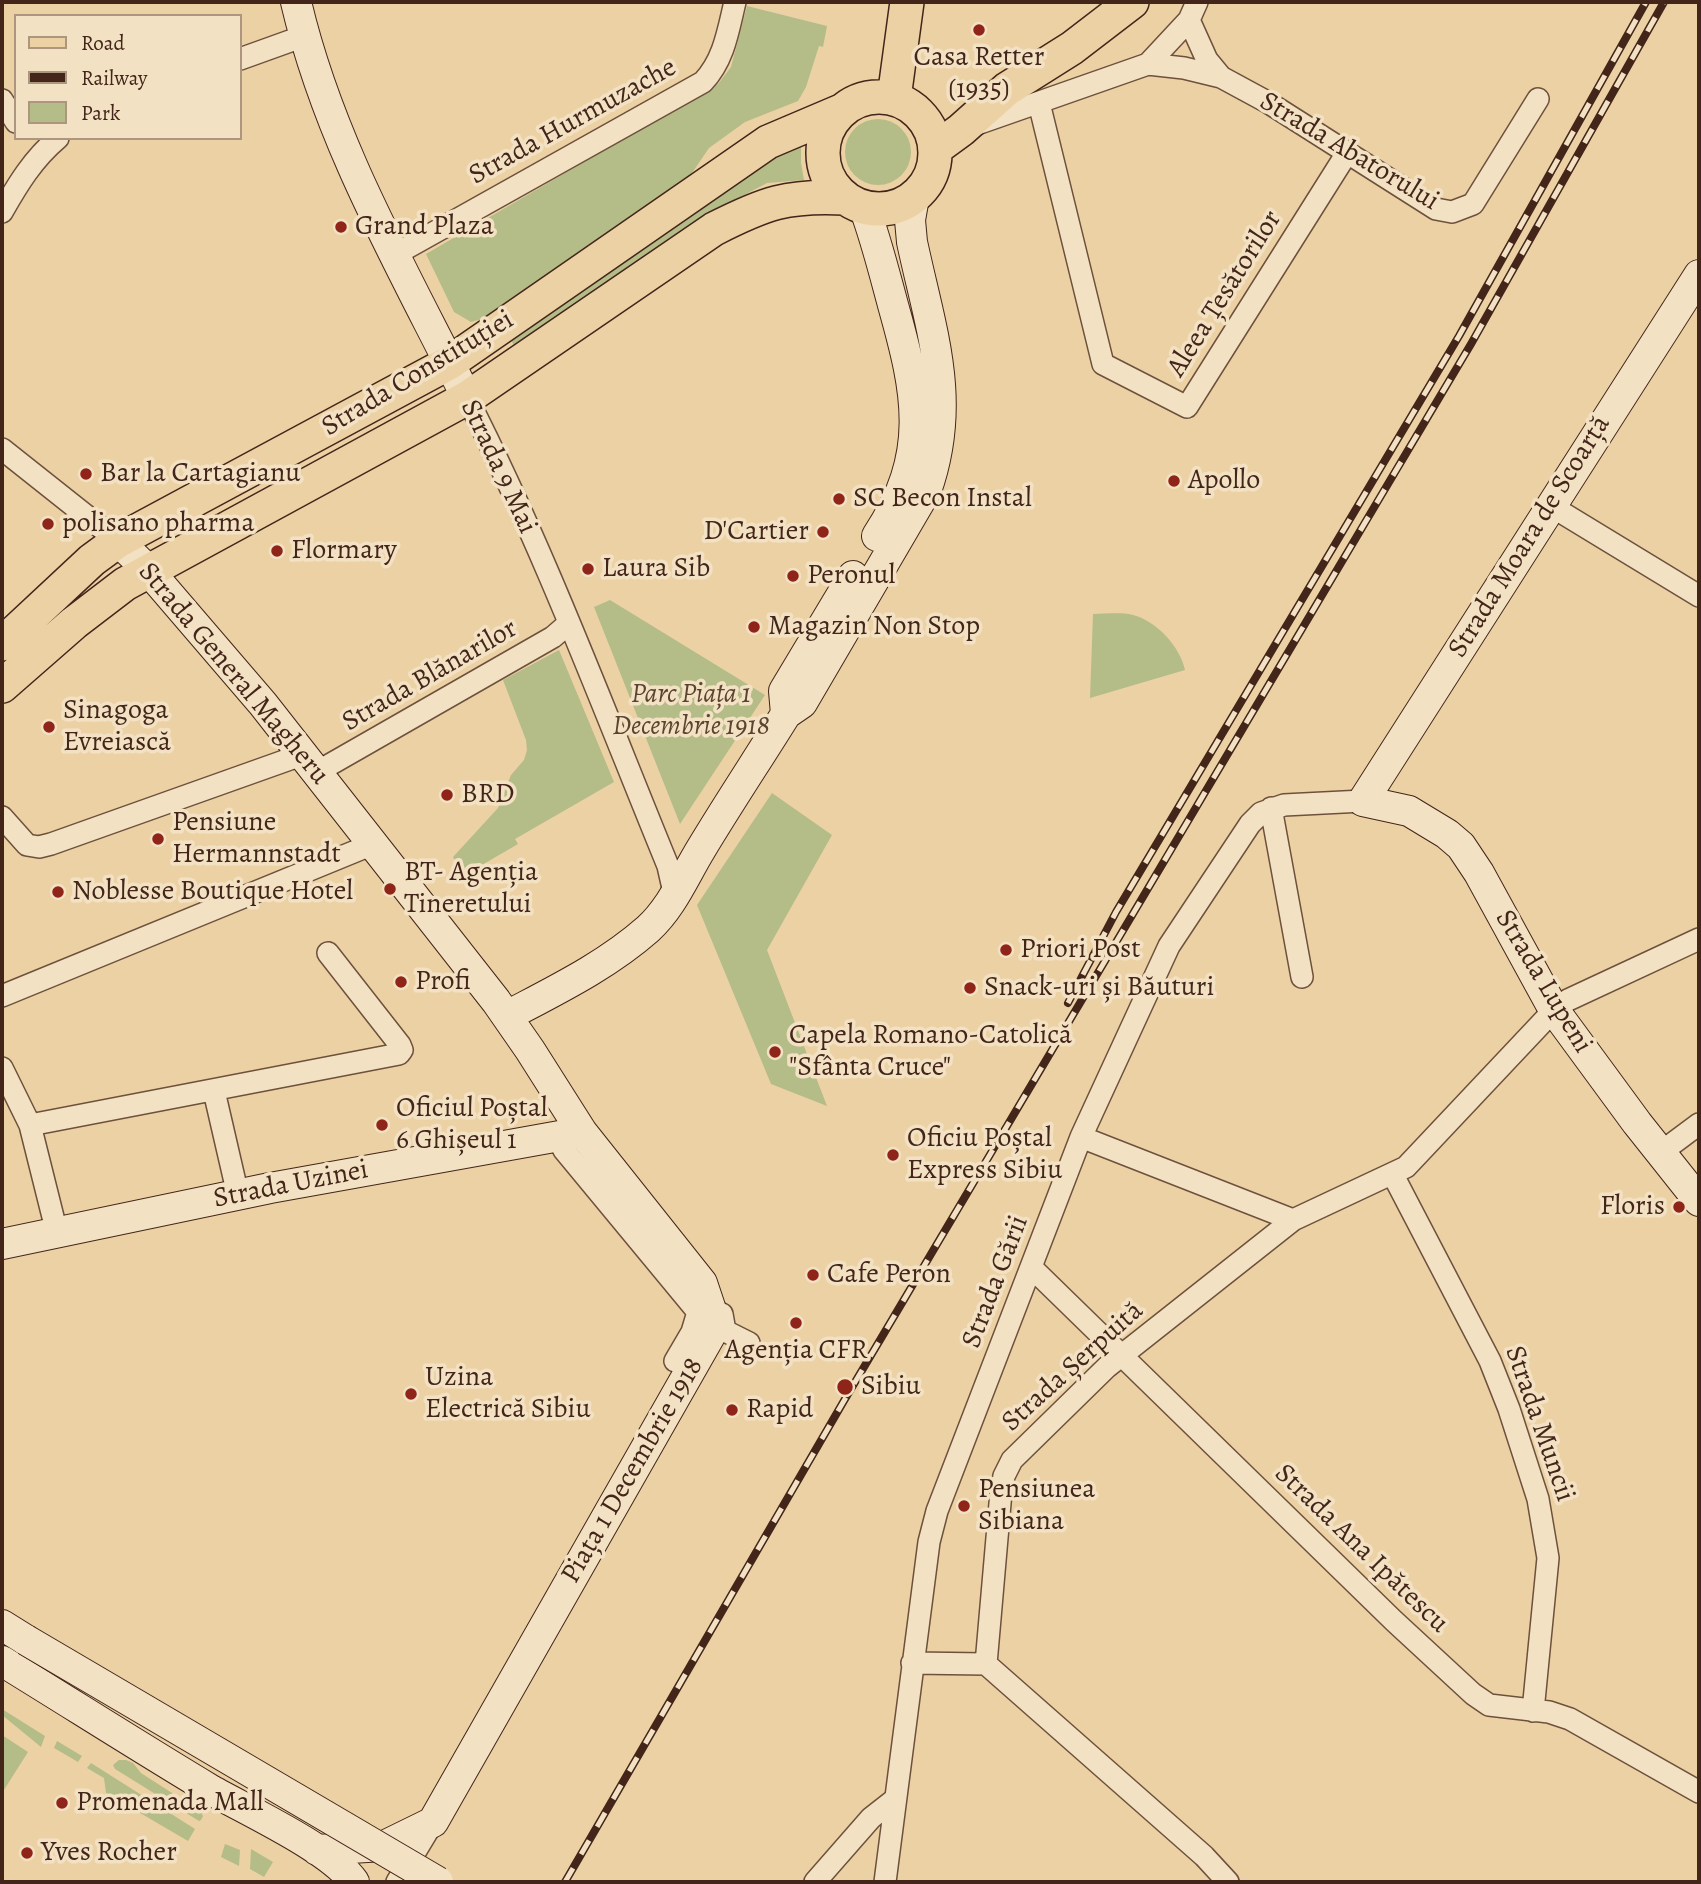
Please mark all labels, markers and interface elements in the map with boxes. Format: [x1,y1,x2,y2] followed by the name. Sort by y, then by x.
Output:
[14,14,242,140] legend
[971,22,987,38] marker: Casa Retter (1935)
[81,29,125,57] text: Road
[914,41,1044,107] place label: Casa Retter (1935)
[463,51,683,193] street label: Strada Hurmuzache
[81,64,147,92] text: Railway
[1253,85,1445,219] street label: Strada Abatorului
[81,99,120,127] text: Park
[1160,205,1290,383] street label: Aleea Țesătorilor
[355,210,494,244] place label: Grand Plaza
[333,219,349,235] marker: Grand Plaza
[316,304,520,444] street label: Strada Constituției
[452,395,544,539] street label: Strada 9 Mai
[1442,410,1618,664] street label: Strada Moara de Scoarță
[100,457,301,491] place label: Bar la Cartagianu
[1188,464,1260,498] place label: Apollo
[78,466,94,482] marker: Bar la Cartagianu
[1166,473,1182,489] marker: Apollo
[853,482,1032,516] place label: SC Becon Instal
[831,491,847,507] marker: SC Becon Instal
[62,507,254,541] place label: polisano pharma
[704,515,809,549] place label: D'Cartier
[40,516,56,532] marker: polisano pharma
[815,524,831,540] marker: D'Cartier
[291,534,397,568] place label: Flormary
[269,543,285,559] marker: Flormary
[602,552,710,586] place label: Laura Sib
[130,556,336,792] street label: Strada General Magheru
[807,559,895,593] place label: Peronul
[580,561,596,577] marker: Laura Sib
[785,568,801,584] marker: Peronul
[768,610,980,644] place label: Magazin Non Stop
[337,612,523,740] street label: Strada Blănarilor
[746,619,762,635] marker: Magazin Non Stop
[612,678,770,744] park label: Parc Piața 1 Decembrie 1918
[63,694,171,760] place label: Sinagoga Evreiască
[41,719,57,735] marker: Sinagoga Evreiască
[461,778,515,812] place label: BRD
[439,787,455,803] marker: BRD
[172,806,341,872] place label: Pensiune Hermannstadt
[150,831,166,847] marker: Pensiune Hermannstadt
[404,856,538,922] place label: BT- Agenția Tineretului
[72,875,353,909] place label: Noblesse Boutique Hotel
[382,881,398,897] marker: BT- Agenția Tineretului
[50,884,66,900] marker: Noblesse Boutique Hotel
[1487,904,1599,1060] street label: Strada Lupeni
[1020,933,1140,967] place label: Priori Post
[998,942,1014,958] marker: Priori Post
[415,965,471,999] place label: Profi
[984,971,1214,1005] place label: Snack-uri și Băuturi
[393,974,409,990] marker: Profi
[962,980,978,996] marker: Snack-uri și Băuturi
[789,1019,1072,1085] place label: Capela Romano-Catolică "Sfânta Cruce"
[767,1044,783,1060] marker: Capela Romano-Catolică "Sfânta Cruce"
[396,1092,548,1158] place label: Oficiul Poștal 6 Ghișeul 1
[374,1117,390,1133] marker: Oficiul Poștal 6 Ghișeul 1
[907,1122,1062,1188] place label: Oficiu Poștal Express Sibiu
[885,1147,901,1163] marker: Oficiu Poștal Express Sibiu
[211,1154,371,1216] street label: Strada Uzinei
[1600,1190,1665,1224] place label: Floris
[1671,1199,1687,1215] marker: Floris
[955,1211,1037,1353] street label: Strada Gării
[827,1258,951,1292] place label: Cafe Peron
[805,1267,821,1283] marker: Cafe Peron
[995,1295,1151,1439] street label: Strada Șerpuită
[788,1315,804,1331] marker: Agenția CFR
[725,1334,867,1368] place label: Agenția CFR
[1497,1342,1581,1506] street label: Strada Muncii
[555,1352,711,1590] street label: Piața 1 Decembrie 1918
[425,1361,591,1427] place label: Uzina Electrică Sibiu
[861,1370,921,1404] place label: Sibiu
[835,1377,855,1397] marker: Sibiu
[403,1386,419,1402] marker: Uzina Electrică Sibiu
[746,1393,813,1427] place label: Rapid
[724,1402,740,1418] marker: Rapid
[1267,1457,1455,1641] street label: Strada Ana Ipătescu
[978,1473,1095,1539] place label: Pensiunea Sibiana
[956,1498,972,1514] marker: Pensiunea Sibiana
[76,1786,264,1820] place label: Promenada Mall
[54,1795,70,1811] marker: Promenada Mall
[41,1836,177,1870] place label: Yves Rocher
[19,1845,35,1861] marker: Yves Rocher

